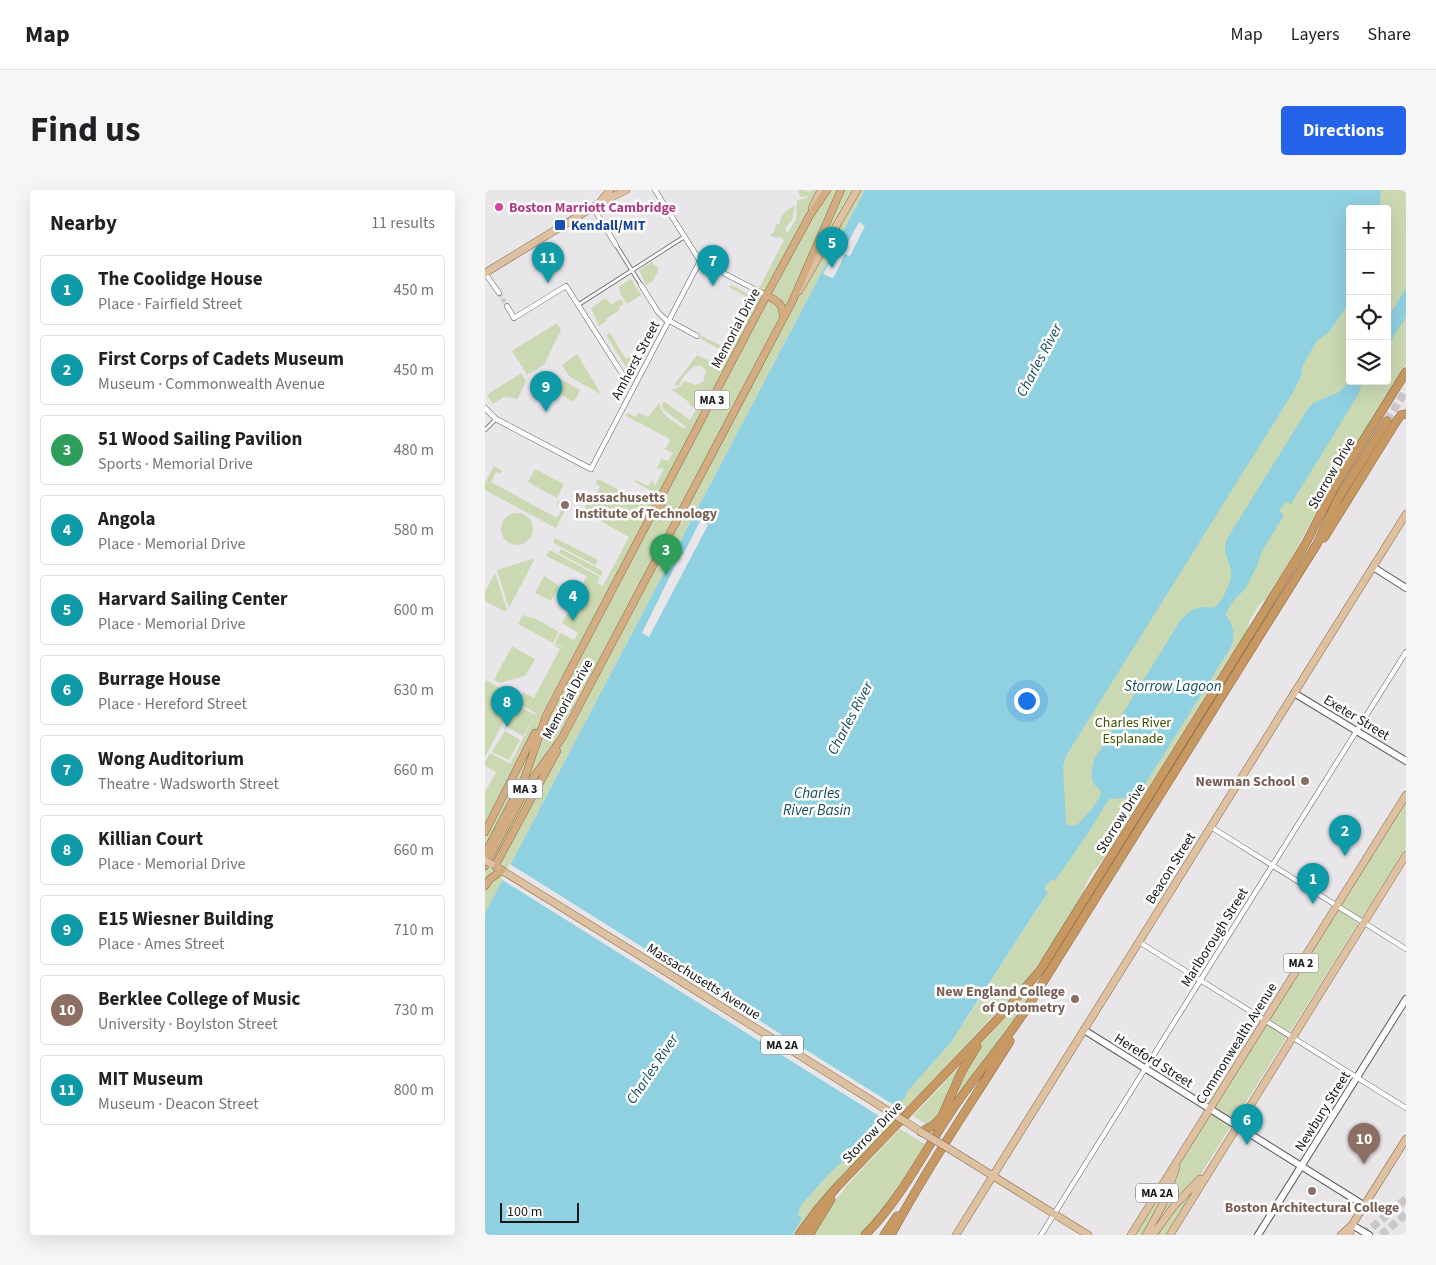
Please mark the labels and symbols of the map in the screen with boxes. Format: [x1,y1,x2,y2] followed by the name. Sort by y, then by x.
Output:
[509,198,676,218] place label: Boston Marriott Cambridge
[493,201,505,213] marker: Boston Marriott Cambridge
[571,216,646,236] place label: Kendall/MIT
[553,218,567,232] marker: Kendall/MIT
[816,227,848,268] pin: 5
[532,242,564,283] pin: 11
[697,245,729,286] pin: 7
[706,285,765,372] street label: Memorial Drive
[607,317,665,403] street label: Amherst Street
[1011,319,1068,401] water label: Charles River
[530,371,562,412] pin: 9
[695,390,729,410] road number: MA 3
[1303,434,1360,513] street label: Storrow Drive
[575,488,718,524] place label: Massachusetts Institute of Technology
[559,499,571,511] marker: Massachusetts Institute of Technology
[650,534,682,575] pin: 3
[557,580,589,621] pin: 4
[538,656,598,743] street label: Memorial Drive
[1124,676,1222,697] water label: Storrow Lagoon
[822,677,879,759] water label: Charles River
[491,686,523,727] pin: 8
[1014,688,1040,714] your location
[1320,690,1394,746] street label: Exeter Street
[1095,713,1171,749] park label: Charles River Esplanade
[1196,772,1295,792] place label: Newman School
[1299,775,1311,787] marker: Newman School
[1091,779,1150,858] street label: Storrow Drive
[507,780,543,798] road number: MA 3
[783,783,851,821] water label: Charles River Basin
[1329,815,1361,856] pin: 2
[1141,829,1201,908] street label: Beacon Street
[1297,863,1329,904] pin: 1
[1176,884,1254,991] street label: Marlborough Street
[643,939,764,1025] street label: Massachusetts Avenue
[1283,954,1319,972] road number: MA 2
[1191,979,1282,1108] street label: Commonwealth Avenue
[936,982,1066,1018] place label: New England College of Optometry
[1069,993,1081,1005] marker: New England College of Optometry
[621,1029,684,1108] water label: Charles River
[1110,1029,1197,1093] street label: Hereford Street
[761,1036,803,1054] road number: MA 2A
[1290,1067,1356,1155] street label: Newbury Street
[838,1097,908,1168] street label: Storrow Drive
[1231,1104,1263,1145] pin: 6
[1348,1123,1380,1164] pin: 10
[1136,1184,1178,1202] road number: MA 2A
[1306,1185,1318,1197] marker: Boston Architectural College
[1225,1198,1399,1218] place label: Boston Architectural College
[500,1200,579,1223] scale bar

